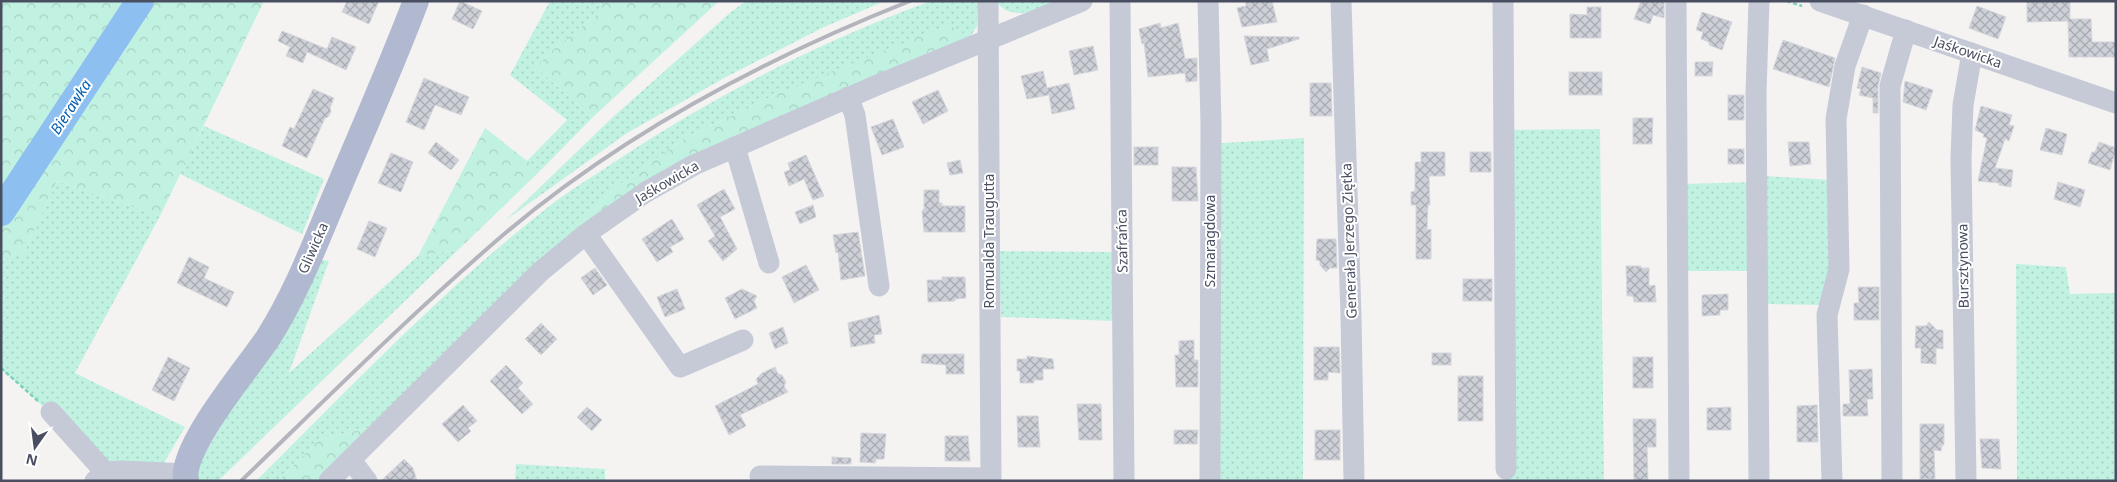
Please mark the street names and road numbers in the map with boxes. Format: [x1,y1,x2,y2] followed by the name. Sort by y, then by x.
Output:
[1930,30,2005,72] street label: Jaśkowicka
[630,156,702,208] street label: Jaśkowicka
[1336,163,1361,319] street label: Generała Jerzego Ziętka
[979,174,998,308] street label: Romualda Traugutta
[1200,195,1219,287] street label: Szmaragdowa
[1111,209,1132,273] street label: Szafrańca
[293,219,332,276] street label: Gliwicka
[1952,223,1973,309] street label: Bursztynowa

